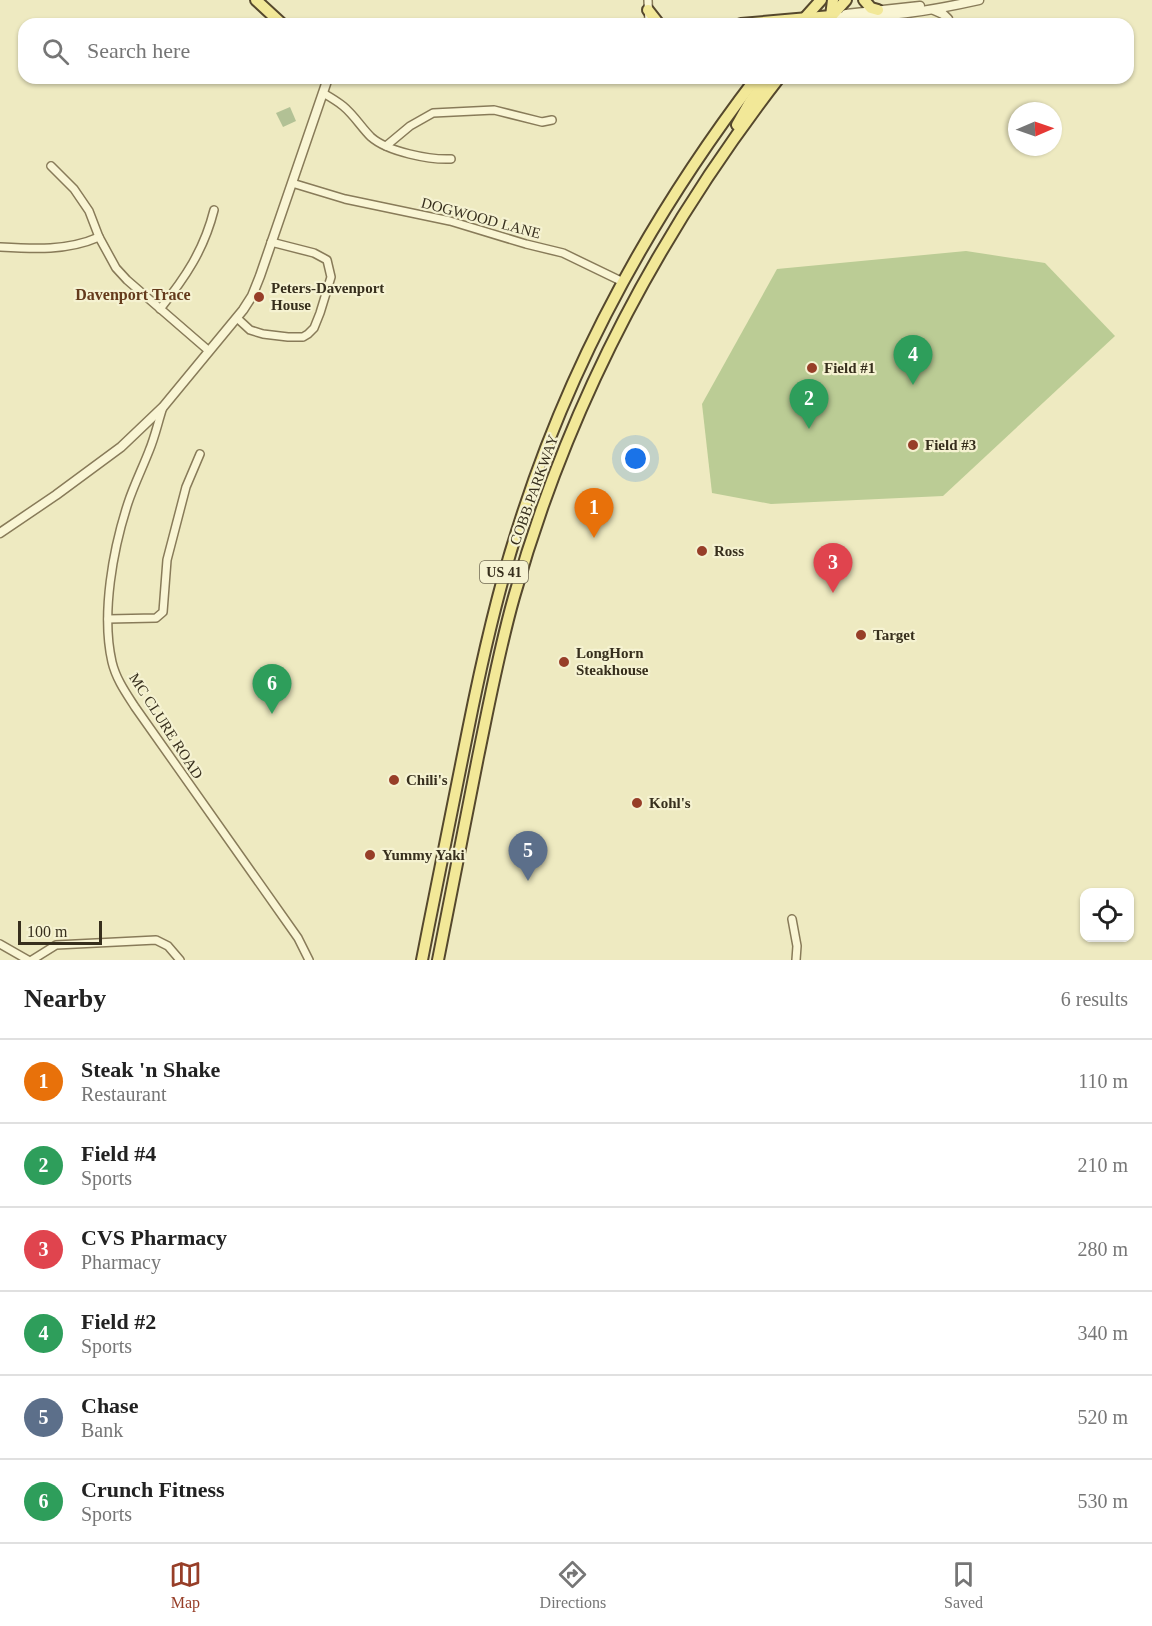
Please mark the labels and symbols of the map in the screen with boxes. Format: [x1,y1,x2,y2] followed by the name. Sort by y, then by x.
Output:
[1008,102,1062,156] north arrow
[420,194,542,242] street label: DOGWOOD LANE
[271,280,384,313] place label: Peters-Davenport House
[75,286,191,304] district label: Davenport Trace
[252,290,266,304] marker: Peters-Davenport House
[894,336,932,385] pin: 4
[824,360,875,376] place label: Field #1
[805,361,819,375] marker: Field #1
[790,380,828,429] pin: 2
[507,433,561,547] street label: COBB PARKWAY
[925,437,976,453] place label: Field #3
[906,438,920,452] marker: Field #3
[621,444,650,473] your location
[574,488,614,538] pin: 1
[714,543,744,559] place label: Ross
[695,544,709,558] marker: Ross
[814,544,852,593] pin: 3
[480,561,528,583] road number: US 41
[873,627,915,643] place label: Target
[854,628,868,642] marker: Target
[576,645,649,678] place label: LongHorn Steakhouse
[557,655,571,669] marker: LongHorn Steakhouse
[252,664,292,714] pin: 6
[126,670,206,782] street label: MC CLURE ROAD
[406,772,448,788] place label: Chili's
[387,773,401,787] marker: Chili's
[649,795,691,811] place label: Kohl's
[630,796,644,810] marker: Kohl's
[508,832,548,881] pin: 5
[382,847,465,863] place label: Yummy Yaki
[363,848,377,862] marker: Yummy Yaki
[18,918,102,946] scale bar

